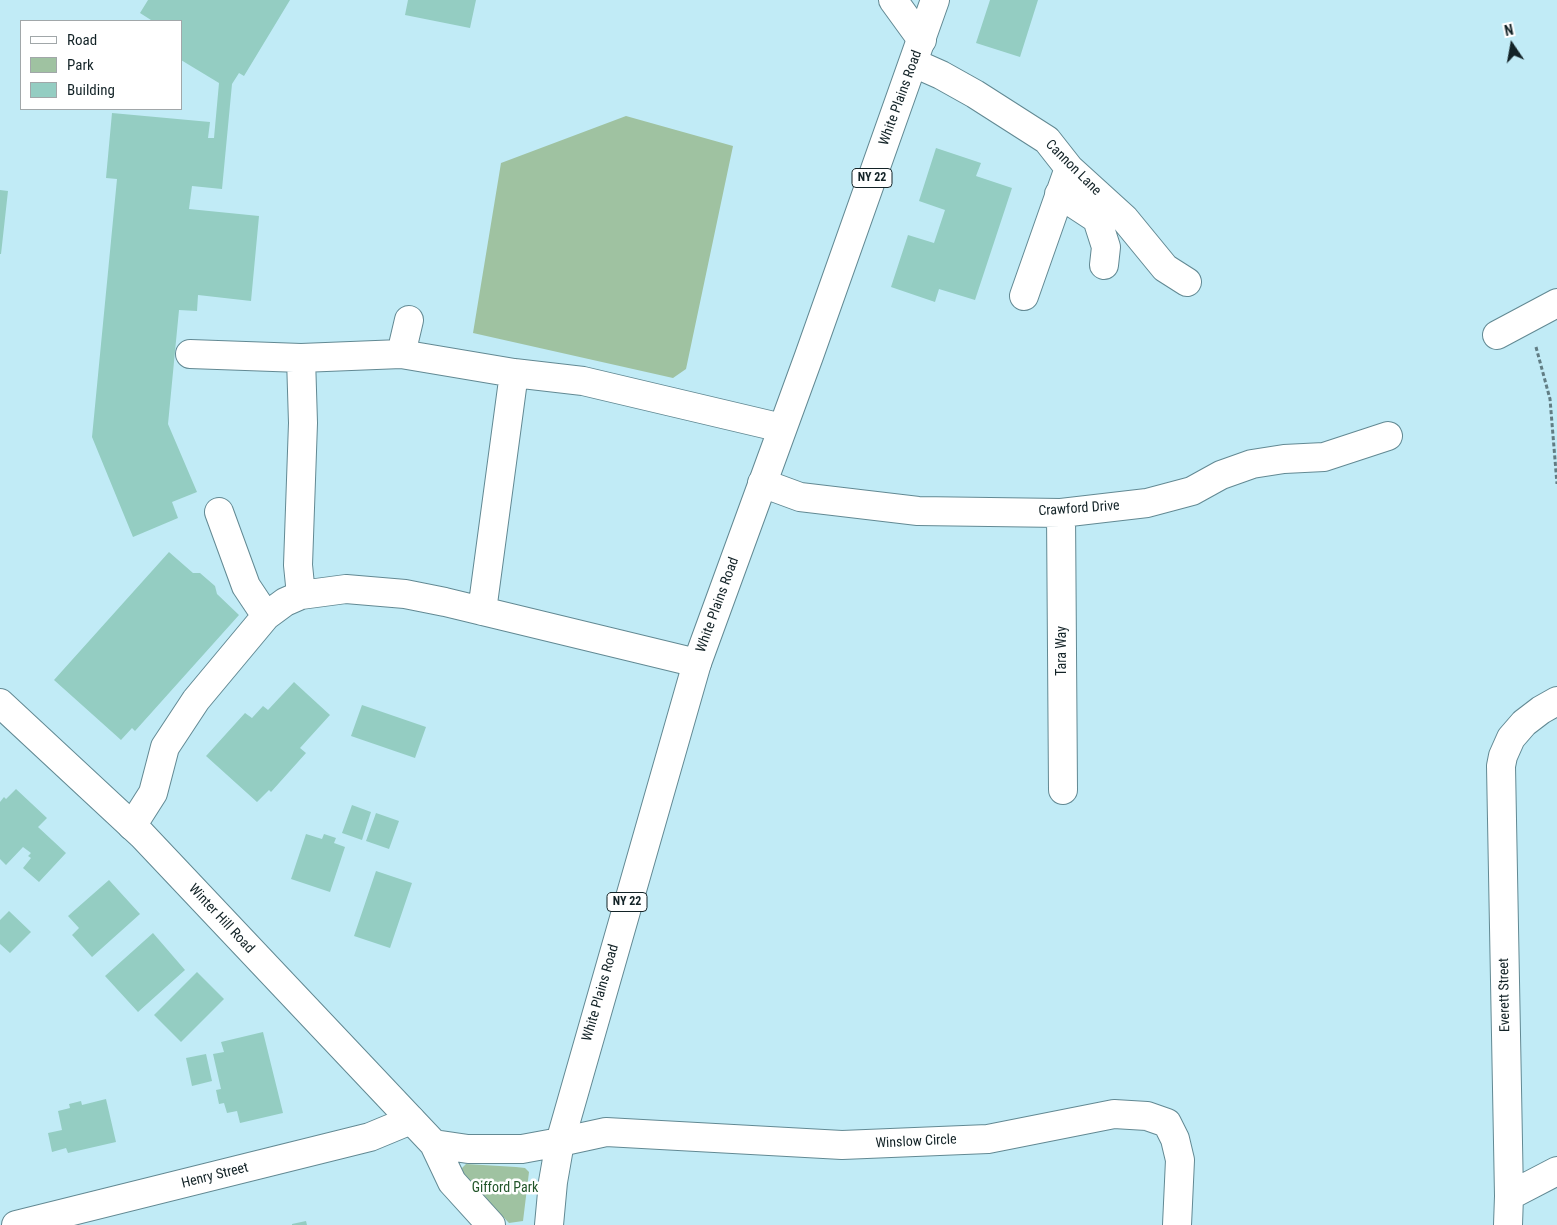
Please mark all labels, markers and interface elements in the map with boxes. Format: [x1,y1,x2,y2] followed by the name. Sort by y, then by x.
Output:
[20,20,182,110] legend
[1487,20,1537,70] north arrow
[1503,22,1515,39] text: N
[67,31,97,49] text: Road
[876,48,926,148] street label: White Plains Road
[67,56,94,74] text: Park
[67,81,115,99] text: Building
[1042,137,1104,199] street label: Cannon Lane
[852,168,892,188] road number: NY 22
[1038,498,1120,520] street label: Crawford Drive
[693,555,743,655] street label: White Plains Road
[1054,626,1070,676] street label: Tara Way
[185,881,257,957] street label: Winter Hill Road
[607,892,647,912] road number: NY 22
[579,943,623,1043] street label: White Plains Road
[1496,958,1514,1032] street label: Everett Street
[875,1131,957,1153] street label: Winslow Circle
[180,1160,250,1192] street label: Henry Street
[472,1180,538,1196] park label: Gifford Park

